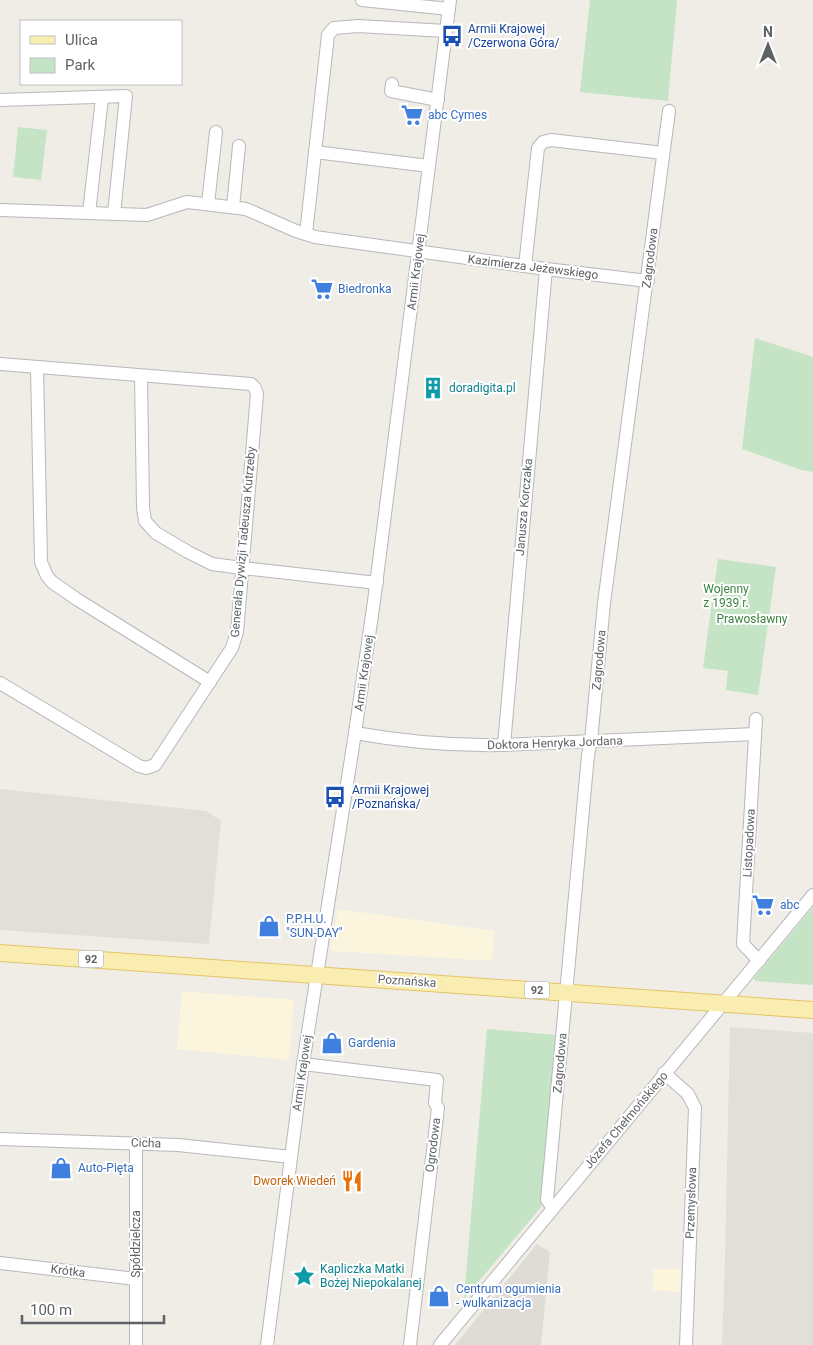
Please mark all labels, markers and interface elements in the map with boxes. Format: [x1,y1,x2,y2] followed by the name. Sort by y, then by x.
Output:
[20,20,182,85] legend
[743,20,793,70] north arrow
[468,22,560,50] place label: Armii Krajowej /Czerwona Góra/
[439,23,465,49] bus stop icon: Armii Krajowej /Czerwona Góra/
[763,24,773,40] text: N
[65,31,98,49] text: Ulica
[65,56,96,74] text: Park
[399,102,425,128] supermarket icon: abc Cymes
[428,108,487,122] place label: abc Cymes
[639,227,661,289] street label: Zagrodowa
[404,233,428,311] street label: Armii Krajowej
[467,252,599,282] street label: Kazimierza Jeżewskiego
[309,276,335,302] supermarket icon: Biedronka
[338,282,392,296] place label: Biedronka
[420,375,446,401] building icon: doradigita.pl
[449,381,516,395] place label: doradigita.pl
[228,446,258,638] street label: Generała Dywizji Tadeusza Kutrzeby
[513,458,535,556] street label: Janusza Korczaka
[703,582,749,610] park label: Wojenny z 1939 r.
[716,612,788,626] park label: Prawosławny
[589,629,609,691] street label: Zagrodowa
[352,634,376,712] street label: Armii Krajowej
[487,734,623,752] street label: Doktora Henryka Jordana
[352,783,429,811] place label: Armii Krajowej /Poznańska/
[322,784,348,810] bus stop icon: Armii Krajowej /Poznańska/
[740,808,758,878] street label: Listopadowa
[750,892,776,918] supermarket icon: abc
[780,898,800,912] place label: abc
[286,912,343,940] place label: P.P.H.U. "SUN-DAY"
[256,913,282,939] shop icon: P.P.H.U. "SUN-DAY"
[78,951,104,968] road number: 92
[377,972,437,990] street label: Poznańska
[524,982,550,998] road number: 92
[319,1030,345,1056] shop icon: Gardenia
[550,1032,570,1094] street label: Zagrodowa
[290,1034,314,1112] street label: Armii Krajowej
[348,1036,396,1050] place label: Gardenia
[581,1068,671,1171] street label: Józefa Chełmońskiego
[423,1117,443,1173] street label: Ogrodowa
[131,1135,161,1151] street label: Cicha
[48,1155,74,1181] shop icon: Auto-Pięta
[78,1161,134,1175] place label: Auto-Pięta
[683,1167,699,1239] street label: Przemysłowa
[339,1168,365,1194] restaurant icon: Dworek Wiedeń
[253,1174,336,1188] place label: Dworek Wiedeń
[129,1210,143,1278] street label: Spółdzielcza
[50,1262,86,1280] street label: Krótka
[320,1262,422,1290] place label: Kapliczka Matki Bożej Niepokalanej
[291,1263,317,1289] place icon: Kapliczka Matki Bożej Niepokalanej
[456,1282,561,1310] place label: Centrum ogumienia - wulkanizacja
[426,1283,452,1309] shop icon: Centrum ogumienia - wulkanizacja
[22,1292,165,1324] scale bar
[30,1301,72,1319] text: 100 m

